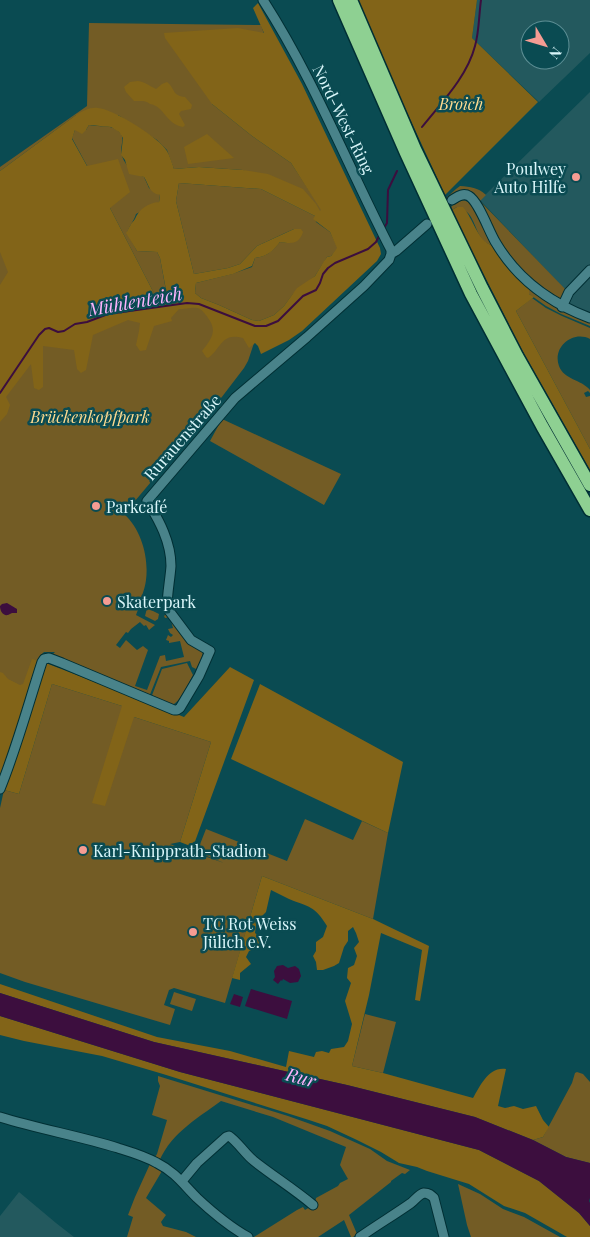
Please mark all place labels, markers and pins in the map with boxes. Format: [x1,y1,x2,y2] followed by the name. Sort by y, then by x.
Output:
[493,158,566,197] place label: Poulwey Auto Hilfe
[570,171,582,183] marker: Poulwey Auto Hilfe
[106,496,167,517] place label: Parkcafé
[90,500,102,512] marker: Parkcafé
[117,591,196,612] place label: Skaterpark
[101,595,113,607] marker: Skaterpark
[93,840,267,861] place label: Karl-Knipprath-Stadion
[77,844,89,856] marker: Karl-Knipprath-Stadion
[202,913,296,952] place label: TC Rot Weiss Jülich e.V.
[187,926,199,938] marker: TC Rot Weiss Jülich e.V.

